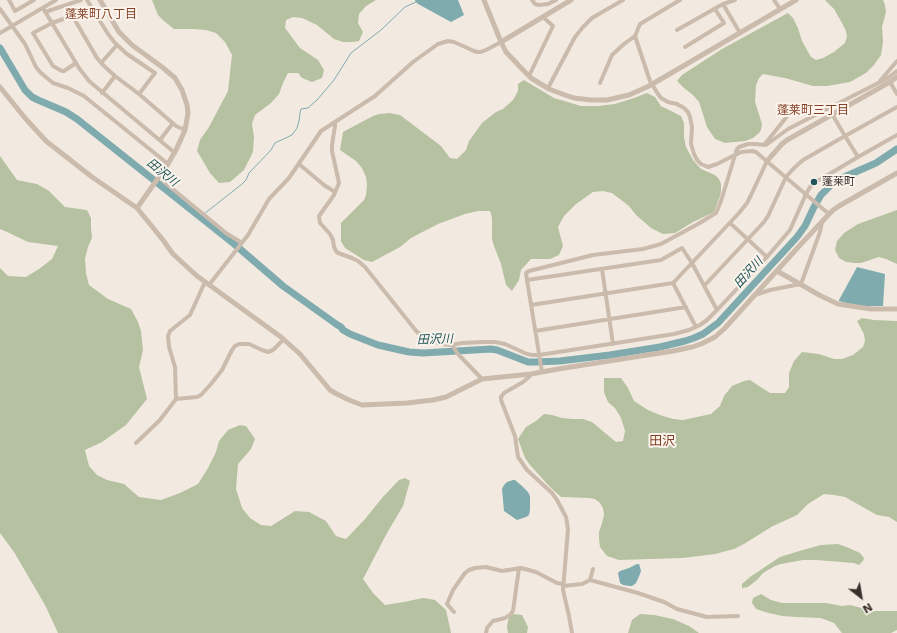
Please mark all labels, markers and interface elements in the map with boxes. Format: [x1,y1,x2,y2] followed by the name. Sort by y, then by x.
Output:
[65,8,137,22] district label: 蓬莱町八丁目
[777,104,849,118] district label: 蓬莱町三丁目
[143,156,181,190] water label: 田沢川
[822,175,855,189] place label: 蓬莱町
[809,177,819,187] marker: 蓬莱町
[732,255,766,291] water label: 田沢川
[417,332,453,348] water label: 田沢川
[649,434,675,450] district label: 田沢
[841,577,881,617] north arrow
[860,600,875,616] text: N

